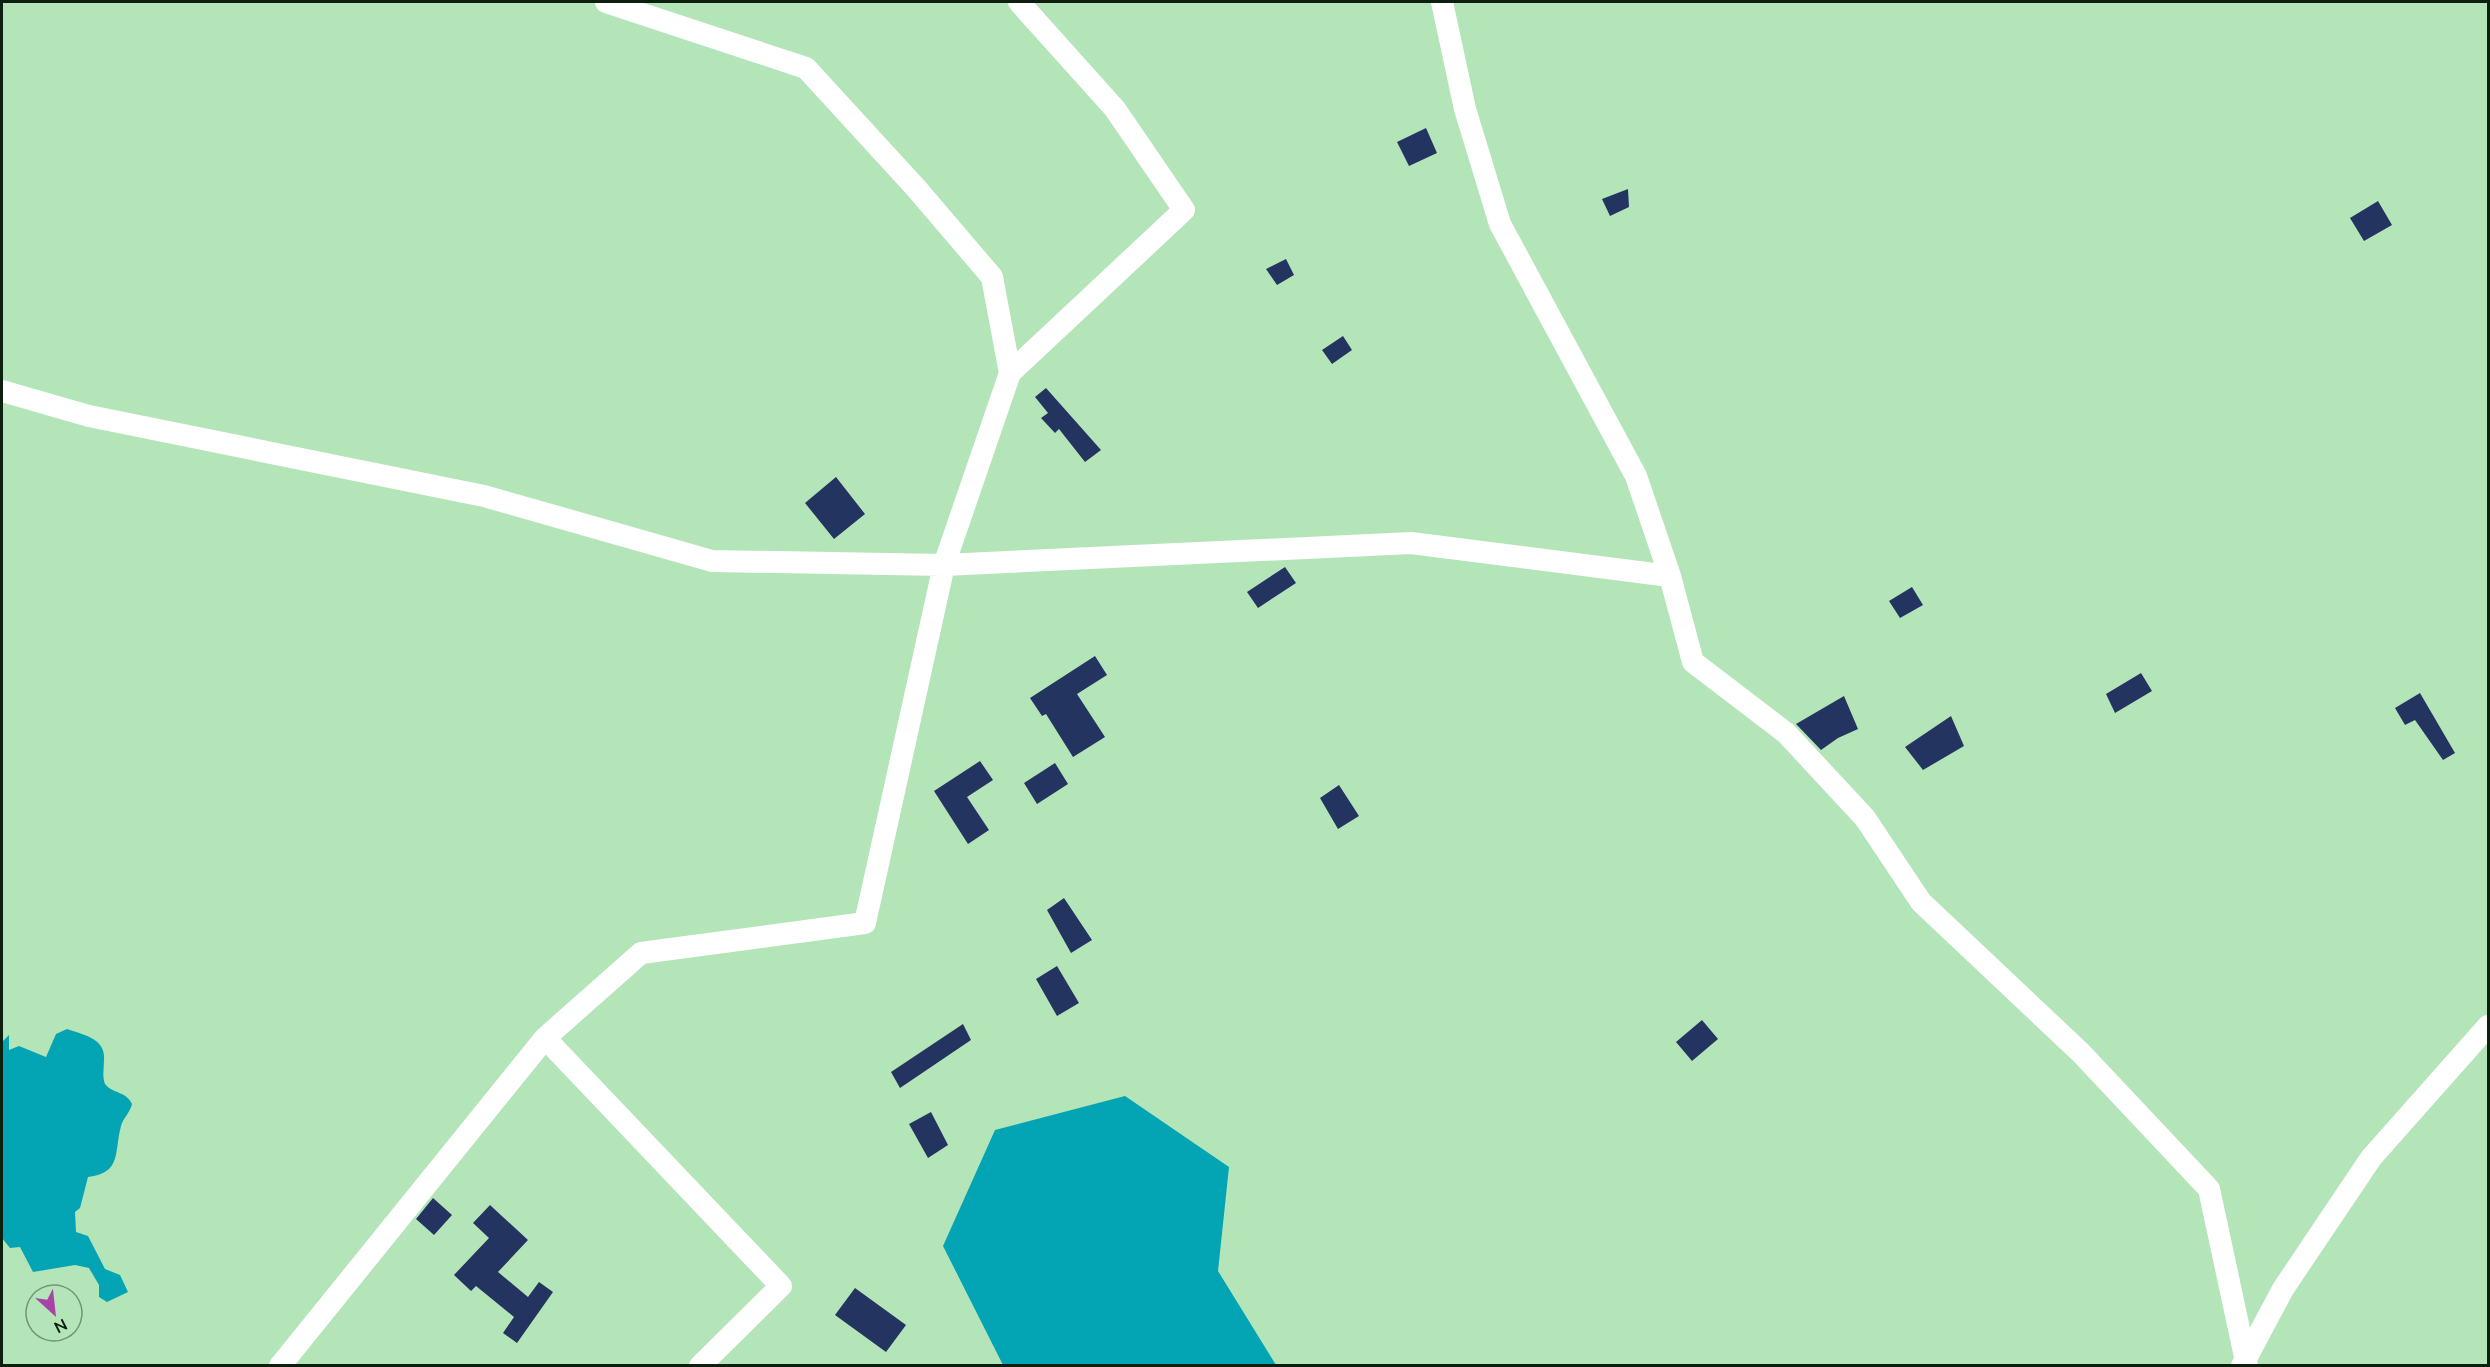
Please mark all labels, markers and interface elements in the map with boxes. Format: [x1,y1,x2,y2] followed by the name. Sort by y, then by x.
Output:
[24,1283,84,1343] north arrow
[51,1315,71,1338] text: N

